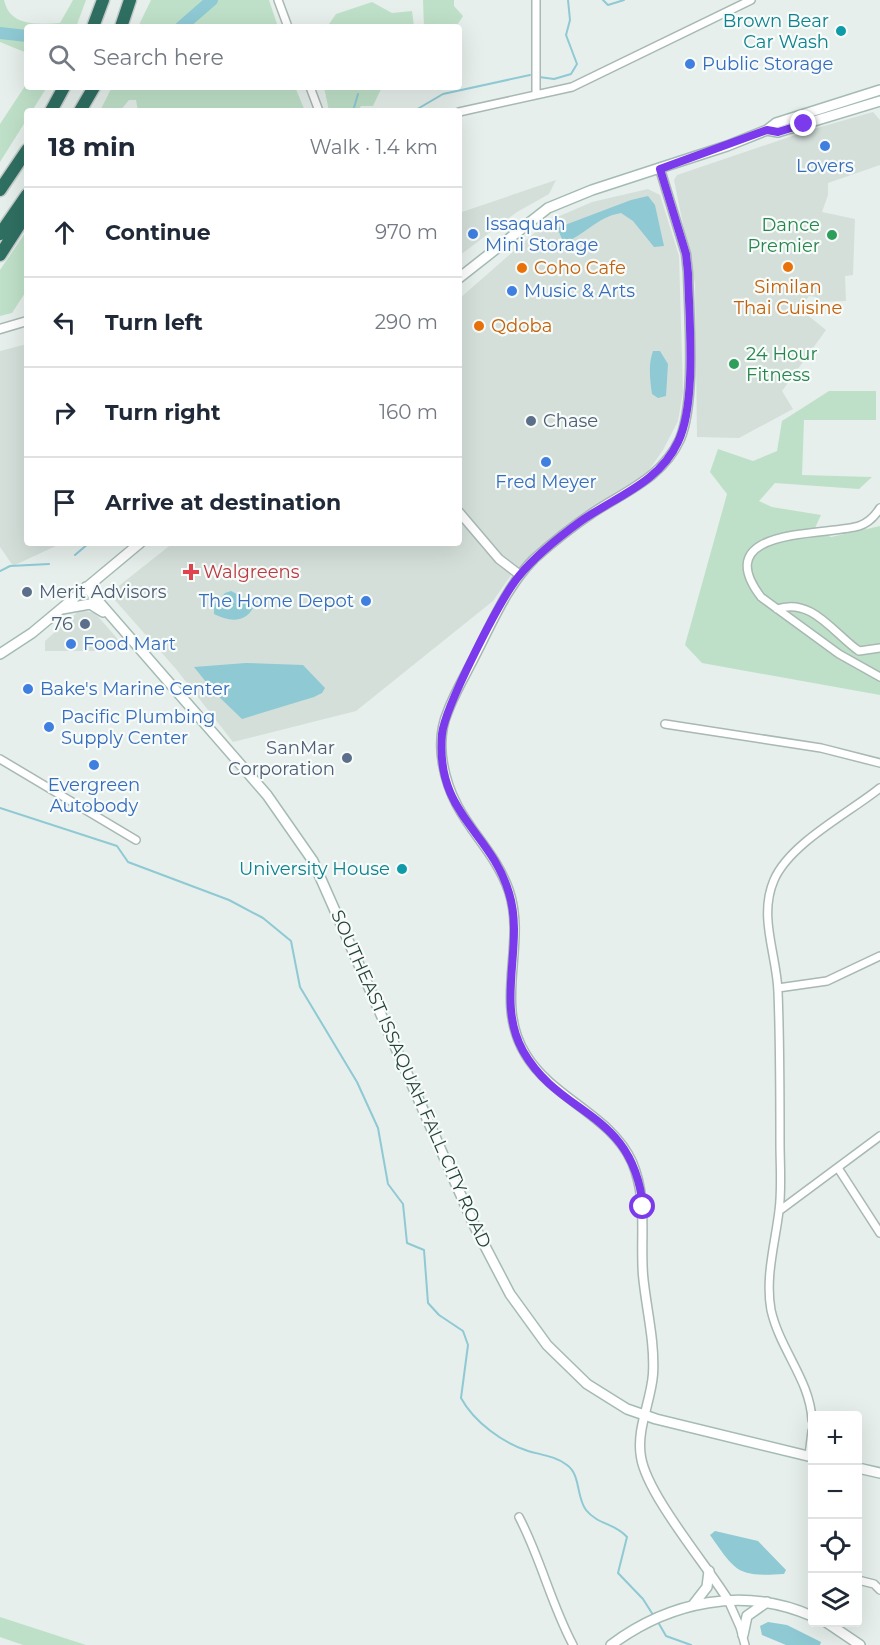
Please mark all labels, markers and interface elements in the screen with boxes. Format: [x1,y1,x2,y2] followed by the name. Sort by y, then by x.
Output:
[723,10,829,53] place label: Brown Bear Car Wash
[24,24,462,90] search box
[834,24,848,38] marker: Brown Bear Car Wash
[45,41,78,74] icon: search
[93,44,224,71] text: Search here
[702,53,834,75] place label: Public Storage
[683,57,697,71] marker: Public Storage
[790,110,816,136] route end
[48,131,136,163] text: 18 min
[310,135,438,159] text: Walk · 1.4 km
[818,139,832,153] marker: Lovers
[796,155,854,177] place label: Lovers
[485,213,599,256] place label: Issaquah Mini Storage
[748,214,820,257] place label: Dance Premier
[48,216,81,249] icon: ahead
[105,219,211,246] text: Continue
[375,220,438,244] text: 970 m
[466,227,480,241] marker: Issaquah Mini Storage
[825,228,839,242] marker: Dance Premier
[534,257,626,279] place label: Coho Cafe
[781,260,795,274] marker: Similan Thai Cuisine
[515,261,529,275] marker: Coho Cafe
[734,276,842,319] place label: Similan Thai Cuisine
[524,280,635,302] place label: Music & Arts
[505,284,519,298] marker: Music & Arts
[48,306,81,339] icon: left
[105,309,203,336] text: Turn left
[375,310,438,334] text: 290 m
[491,315,552,337] place label: Qdoba
[472,319,486,333] marker: Qdoba
[746,343,818,386] place label: 24 Hour Fitness
[727,357,741,371] marker: 24 Hour Fitness
[48,396,81,429] icon: right
[105,399,220,426] text: Turn right
[379,400,438,424] text: 160 m
[543,410,598,432] place label: Chase
[524,414,538,428] marker: Chase
[539,455,553,469] marker: Fred Meyer
[495,471,597,493] place label: Fred Meyer
[48,486,81,519] icon: arrive
[105,489,341,516] text: Arrive at destination
[203,561,300,583] place label: Walgreens
[184,565,198,579] marker: Walgreens
[39,581,167,603] place label: Merit Advisors
[20,585,34,599] marker: Merit Advisors
[199,590,354,612] place label: The Home Depot
[359,594,373,608] marker: The Home Depot
[52,613,73,635] place label: 76
[78,617,92,631] marker: 76
[83,633,176,655] place label: Food Mart
[64,637,78,651] marker: Food Mart
[40,678,230,700] place label: Bake's Marine Center
[21,682,35,696] marker: Bake's Marine Center
[61,706,215,749] place label: Pacific Plumbing Supply Center
[42,720,56,734] marker: Pacific Plumbing Supply Center
[228,737,335,780] place label: SanMar Corporation
[340,751,354,765] marker: SanMar Corporation
[87,758,101,772] marker: Evergreen Autobody
[48,774,140,817] place label: Evergreen Autobody
[239,858,390,880] place label: University House
[395,862,409,876] marker: University House
[326,907,496,1251] street label: SOUTHEAST ISSAQUAH FALL CITY ROAD
[629,1193,655,1219] route start
[808,1411,862,1627] map controls
[808,1411,862,1465] button: +
[808,1465,862,1519] button: −
[808,1519,862,1573] button: locate
[808,1573,862,1627] button: layers

